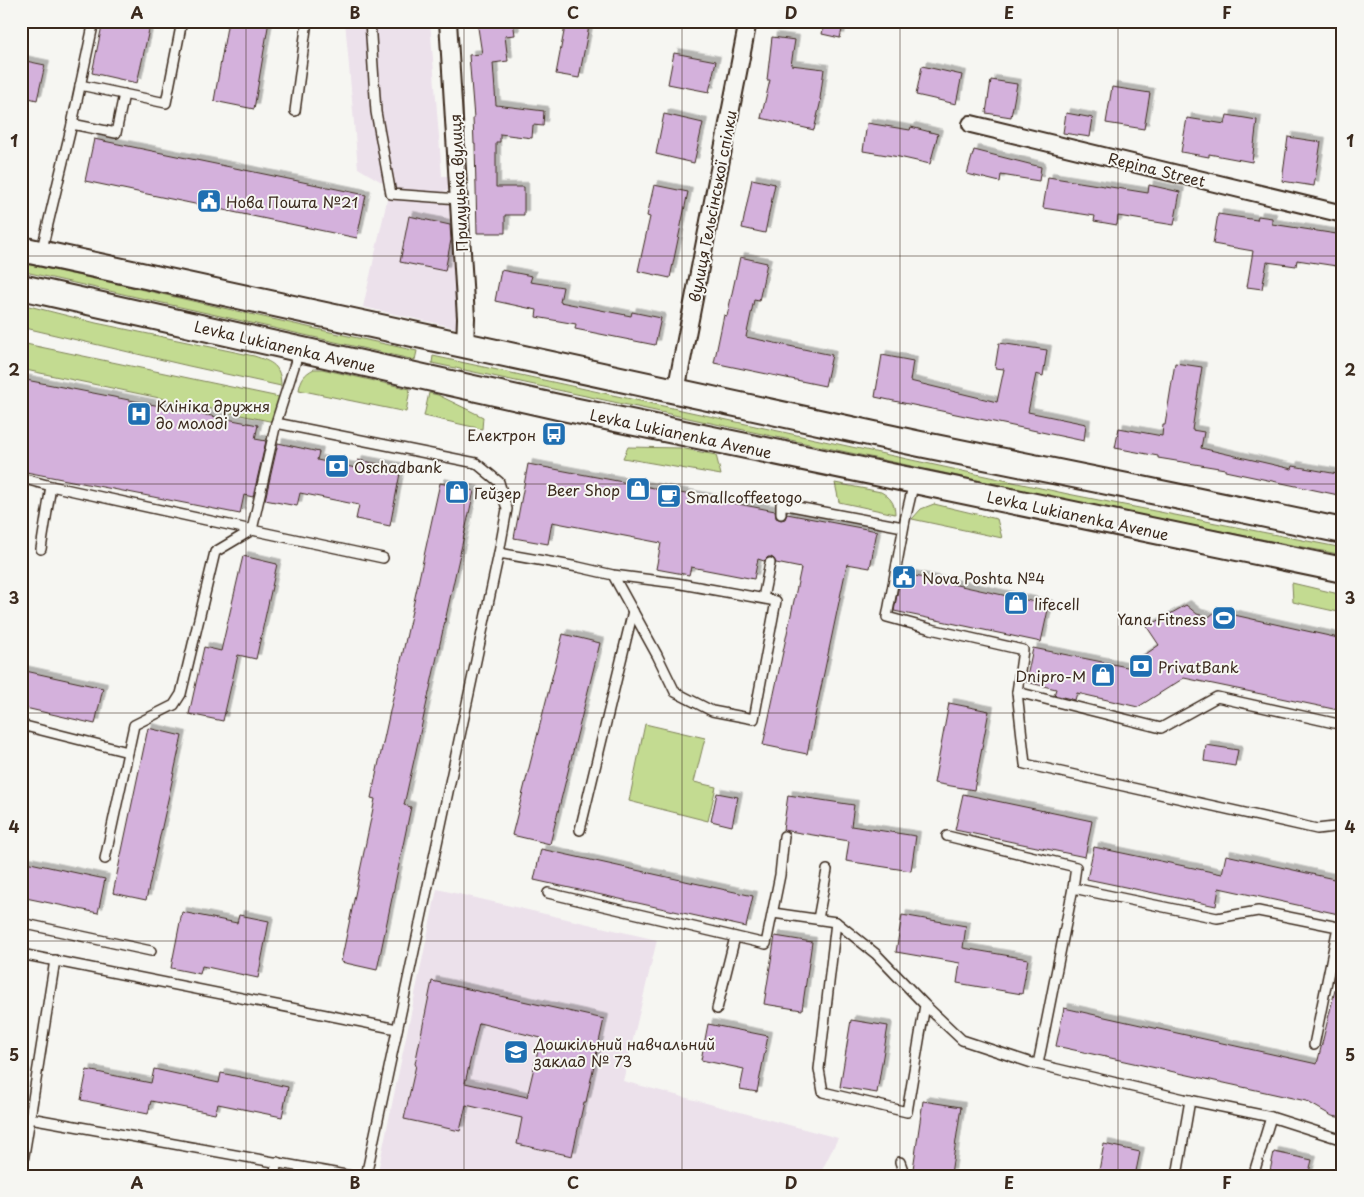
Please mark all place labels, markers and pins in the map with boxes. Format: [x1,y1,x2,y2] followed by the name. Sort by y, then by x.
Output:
[196,188,222,214] public building icon: Нова Пошта №21
[226,190,358,213] place label: Нова Пошта №21
[156,394,270,434] place label: Клініка дружня до молоді
[126,401,152,427] hospital icon: Клініка дружня до молоді
[541,421,567,447] bus stop icon: Електрон
[467,423,536,446] place label: Електрон
[324,453,350,479] bank icon: Oschadbank
[354,455,442,478] place label: Oschadbank
[625,476,651,502] shop icon: Beer Shop
[546,478,620,501] place label: Beer Shop
[444,479,470,505] shop icon: Гейзер
[474,481,521,504] place label: Гейзер
[656,483,682,509] cafe icon: Smallcoffeetogo
[686,485,802,508] place label: Smallcoffeetogo
[891,564,917,590] public building icon: Nova Poshta №4
[922,566,1045,589] place label: Nova Poshta №4
[1003,590,1029,616] shop icon: lifecell
[1034,592,1080,615] place label: lifecell
[1211,605,1237,631] sports icon: Yana Fitness
[1117,607,1206,630] place label: Yana Fitness
[1128,653,1154,679] bank icon: PrivatBank
[1158,655,1239,678] place label: PrivatBank
[1090,662,1116,688] shop icon: Dnipro-M
[1016,664,1086,687] place label: Dnipro-M
[533,1032,715,1072] place label: Дошкільний навчальний заклад № 73
[503,1039,529,1065] school or university icon: Дошкільний навчальний заклад № 73

